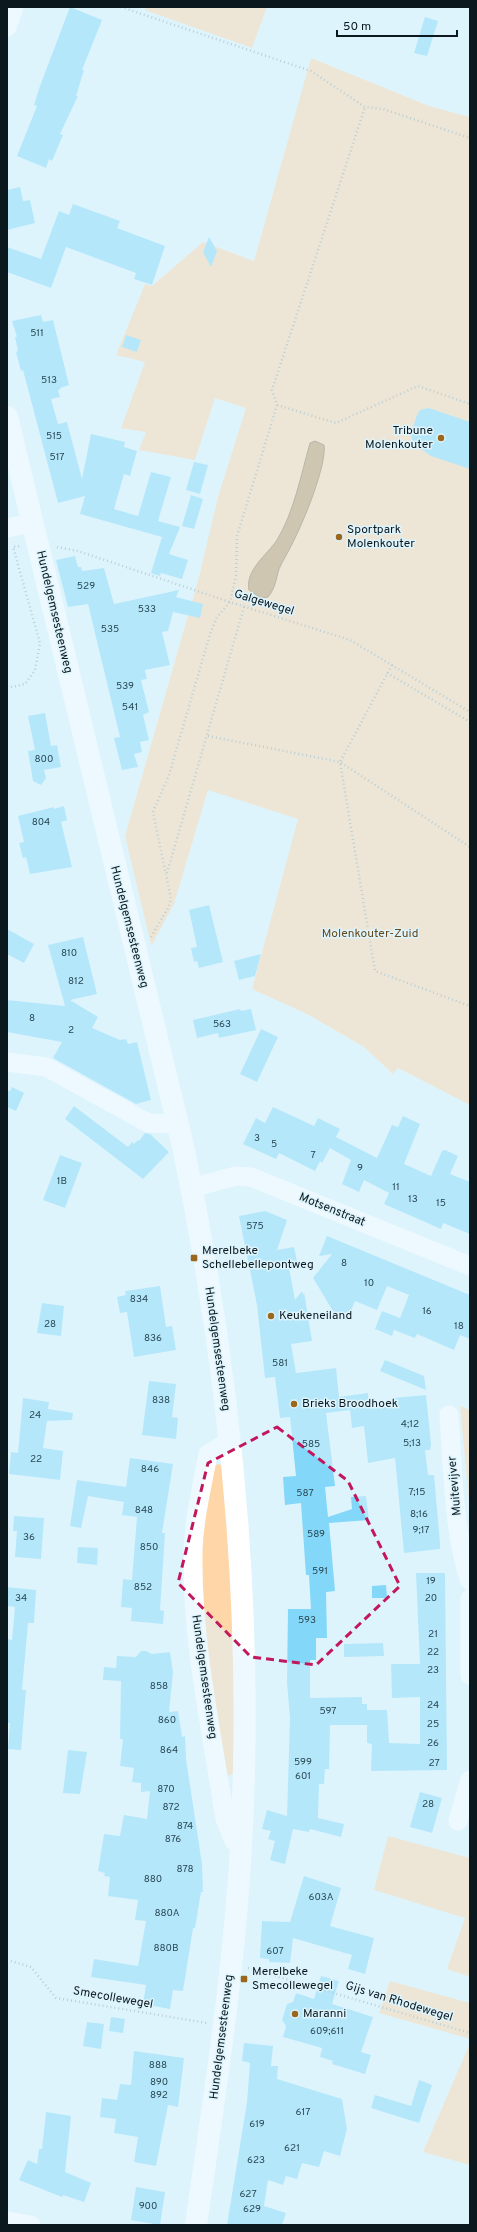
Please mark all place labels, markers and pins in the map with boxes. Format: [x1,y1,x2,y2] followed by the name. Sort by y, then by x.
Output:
[365,423,433,453] place label: Tribune Molenkouter
[436,433,446,443] marker: Tribune Molenkouter
[347,522,415,552] place label: Sportpark Molenkouter
[334,532,344,542] marker: Sportpark Molenkouter
[202,1243,314,1273] place label: Merelbeke Schellebellepontweg
[189,1253,199,1263] marker: Merelbeke Schellebellepontweg
[279,1308,352,1324] place label: Keukeneiland
[266,1311,276,1321] marker: Keukeneiland
[302,1396,398,1412] place label: Brieks Broodhoek
[289,1399,299,1409] marker: Brieks Broodhoek
[252,1964,333,1994] place label: Merelbeke Smecollewegel
[239,1974,249,1984] marker: Merelbeke Smecollewegel
[303,2006,346,2022] place label: Maranni
[290,2009,300,2019] marker: Maranni

